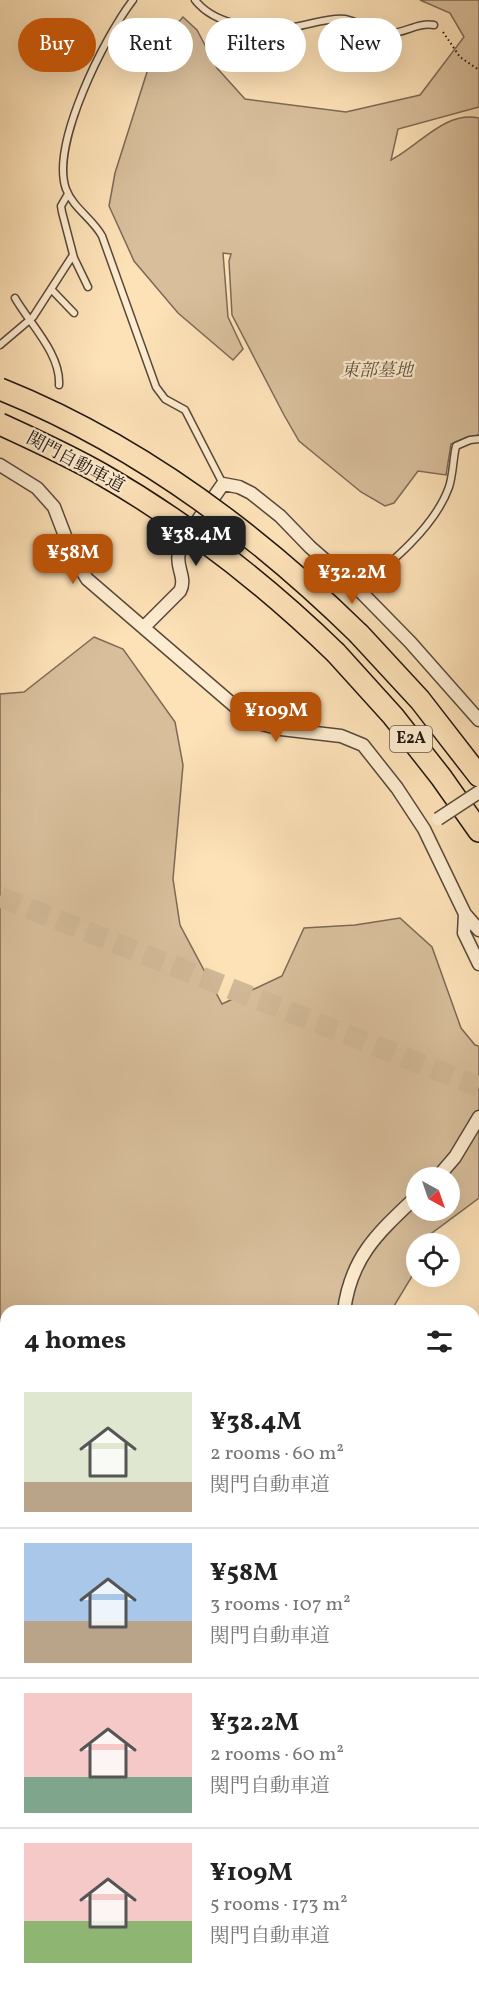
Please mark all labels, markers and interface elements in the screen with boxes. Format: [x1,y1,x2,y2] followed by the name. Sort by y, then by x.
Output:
[18,18,96,72] chip: Buy
[108,18,193,72] chip: Rent
[205,18,306,72] chip: Filters
[318,18,402,72] chip: New
[341,359,415,384] park label: 東部墓地
[21,427,129,499] street label: 関門自動車道
[147,516,245,567] pin: ¥38.4M
[161,521,231,549] text: ¥38.4M
[37,534,109,585] pin: ¥58M
[47,539,99,567] text: ¥58M
[303,554,401,605] pin: ¥32.2M
[318,559,386,587] text: ¥32.2M
[234,692,318,743] pin: ¥109M
[244,697,308,725] text: ¥109M
[390,726,432,752] road number: E2A
[406,1167,460,1221] north arrow
[406,1167,460,1287] map controls
[406,1233,460,1287] button: locate
[24,1323,126,1359] text: 4 homes
[423,1325,456,1358] icon: filters
[210,1404,302,1440] text: ¥38.4M
[72,1416,144,1488] icon: home
[210,1440,344,1468] text: 2 rooms · 60 m²
[210,1472,330,1500] text: 関門自動車道
[210,1555,278,1591] text: ¥58M
[72,1567,144,1639] icon: home
[210,1591,351,1619] text: 3 rooms · 107 m²
[210,1623,330,1651] text: 関門自動車道
[210,1705,299,1741] text: ¥32.2M
[72,1717,144,1789] icon: home
[210,1741,344,1769] text: 2 rooms · 60 m²
[210,1773,330,1801] text: 関門自動車道
[210,1855,293,1891] text: ¥109M
[72,1867,144,1939] icon: home
[210,1891,348,1919] text: 5 rooms · 173 m²
[210,1923,330,1951] text: 関門自動車道

